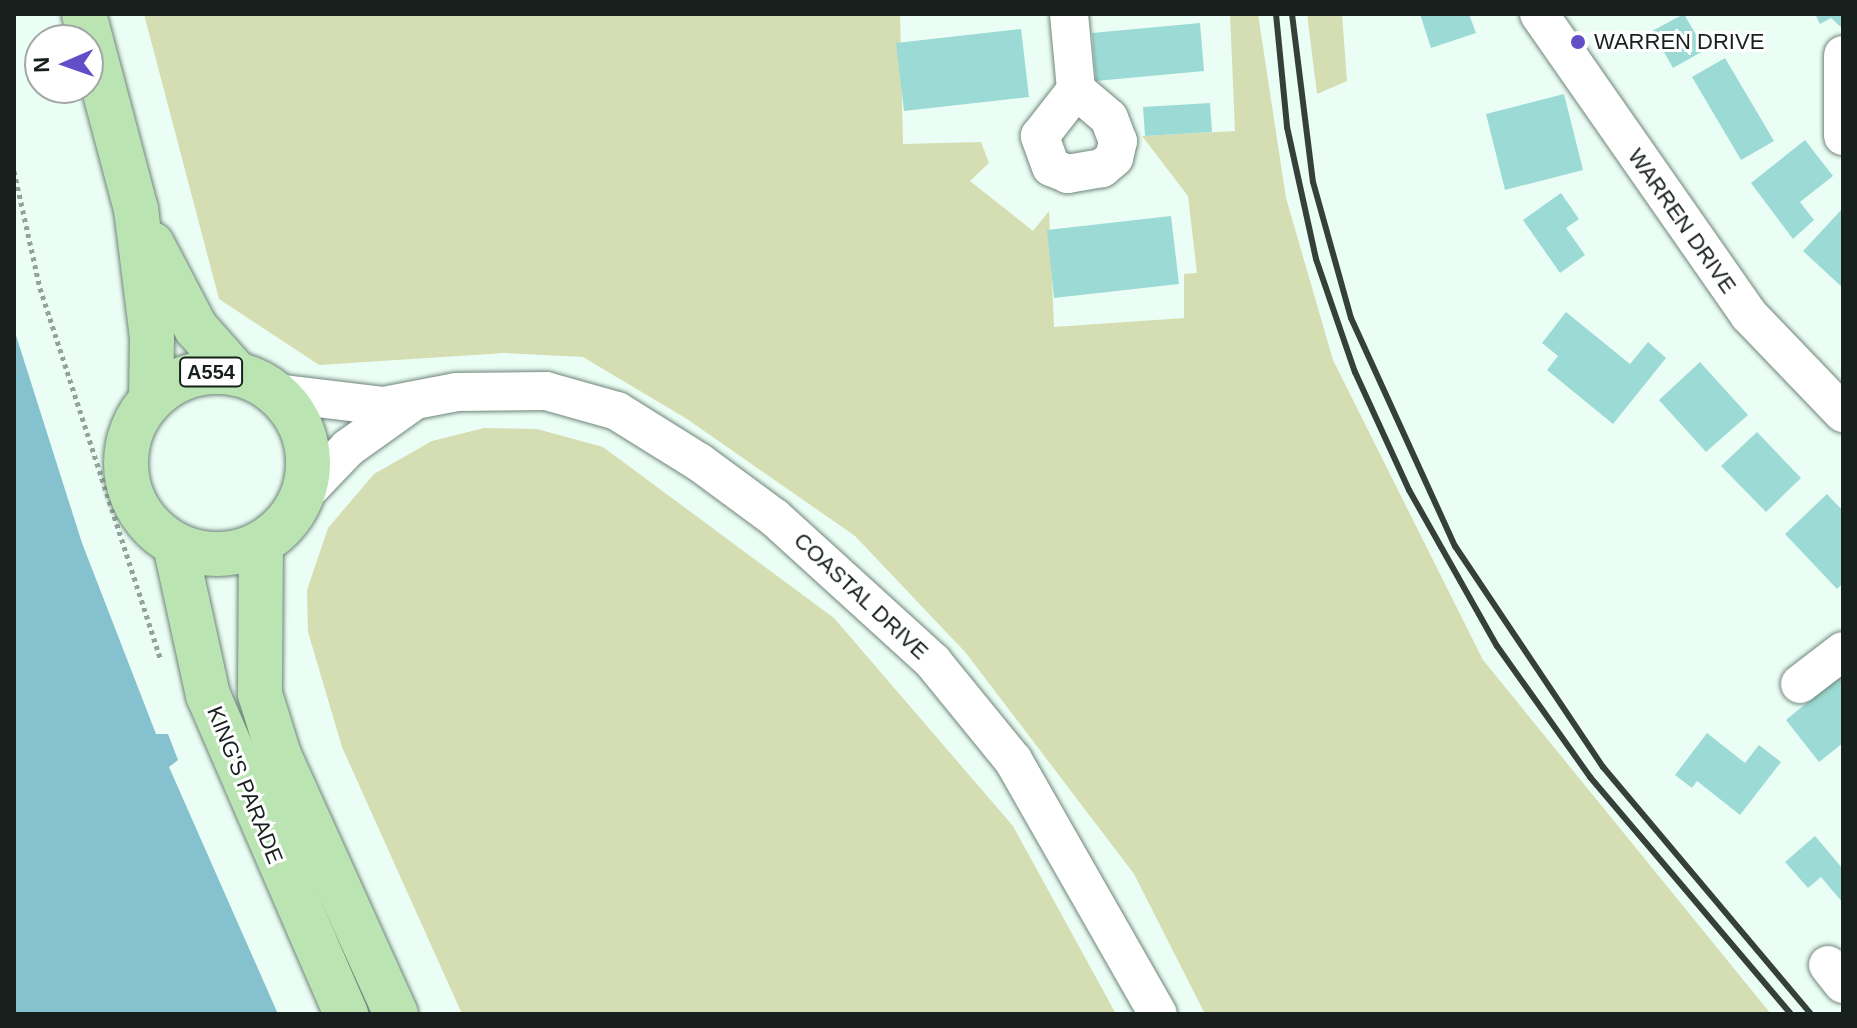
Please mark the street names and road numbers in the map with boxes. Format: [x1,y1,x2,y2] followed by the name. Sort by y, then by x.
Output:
[1622,144,1742,298] street label: WARREN DRIVE
[179,356,243,388] road number: A554
[788,527,934,665] street label: COASTAL DRIVE
[201,702,289,868] street label: KING'S PARADE

